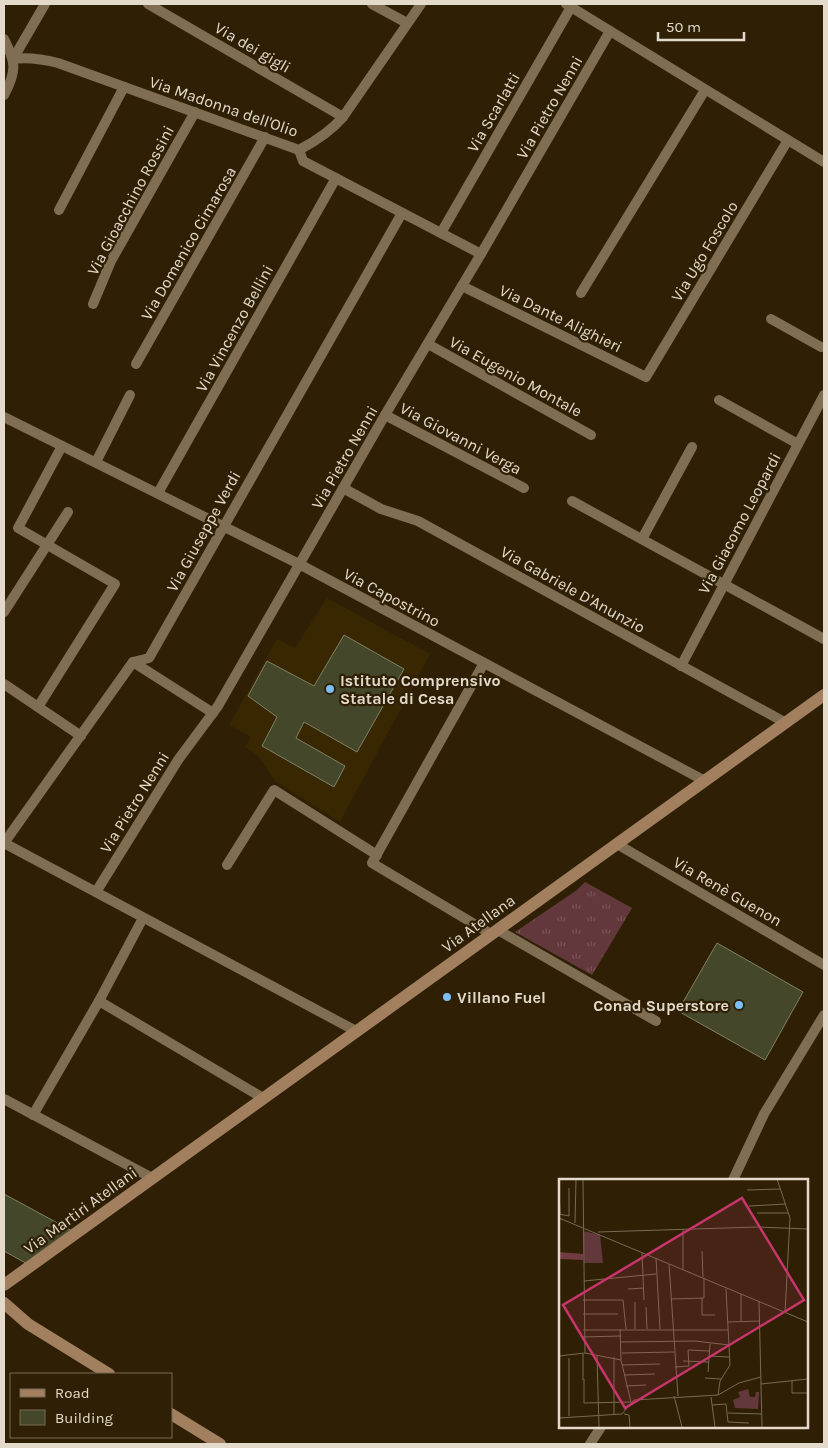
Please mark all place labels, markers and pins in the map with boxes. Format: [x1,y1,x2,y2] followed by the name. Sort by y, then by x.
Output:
[340,671,501,708] place label: Istituto Comprensivo Statale di Cesa
[324,683,336,695] marker: Istituto Comprensivo Statale di Cesa
[457,988,546,1007] place label: Villano Fuel
[441,991,453,1003] marker: Villano Fuel
[593,996,729,1015] place label: Conad Superstore
[733,999,745,1011] marker: Conad Superstore

